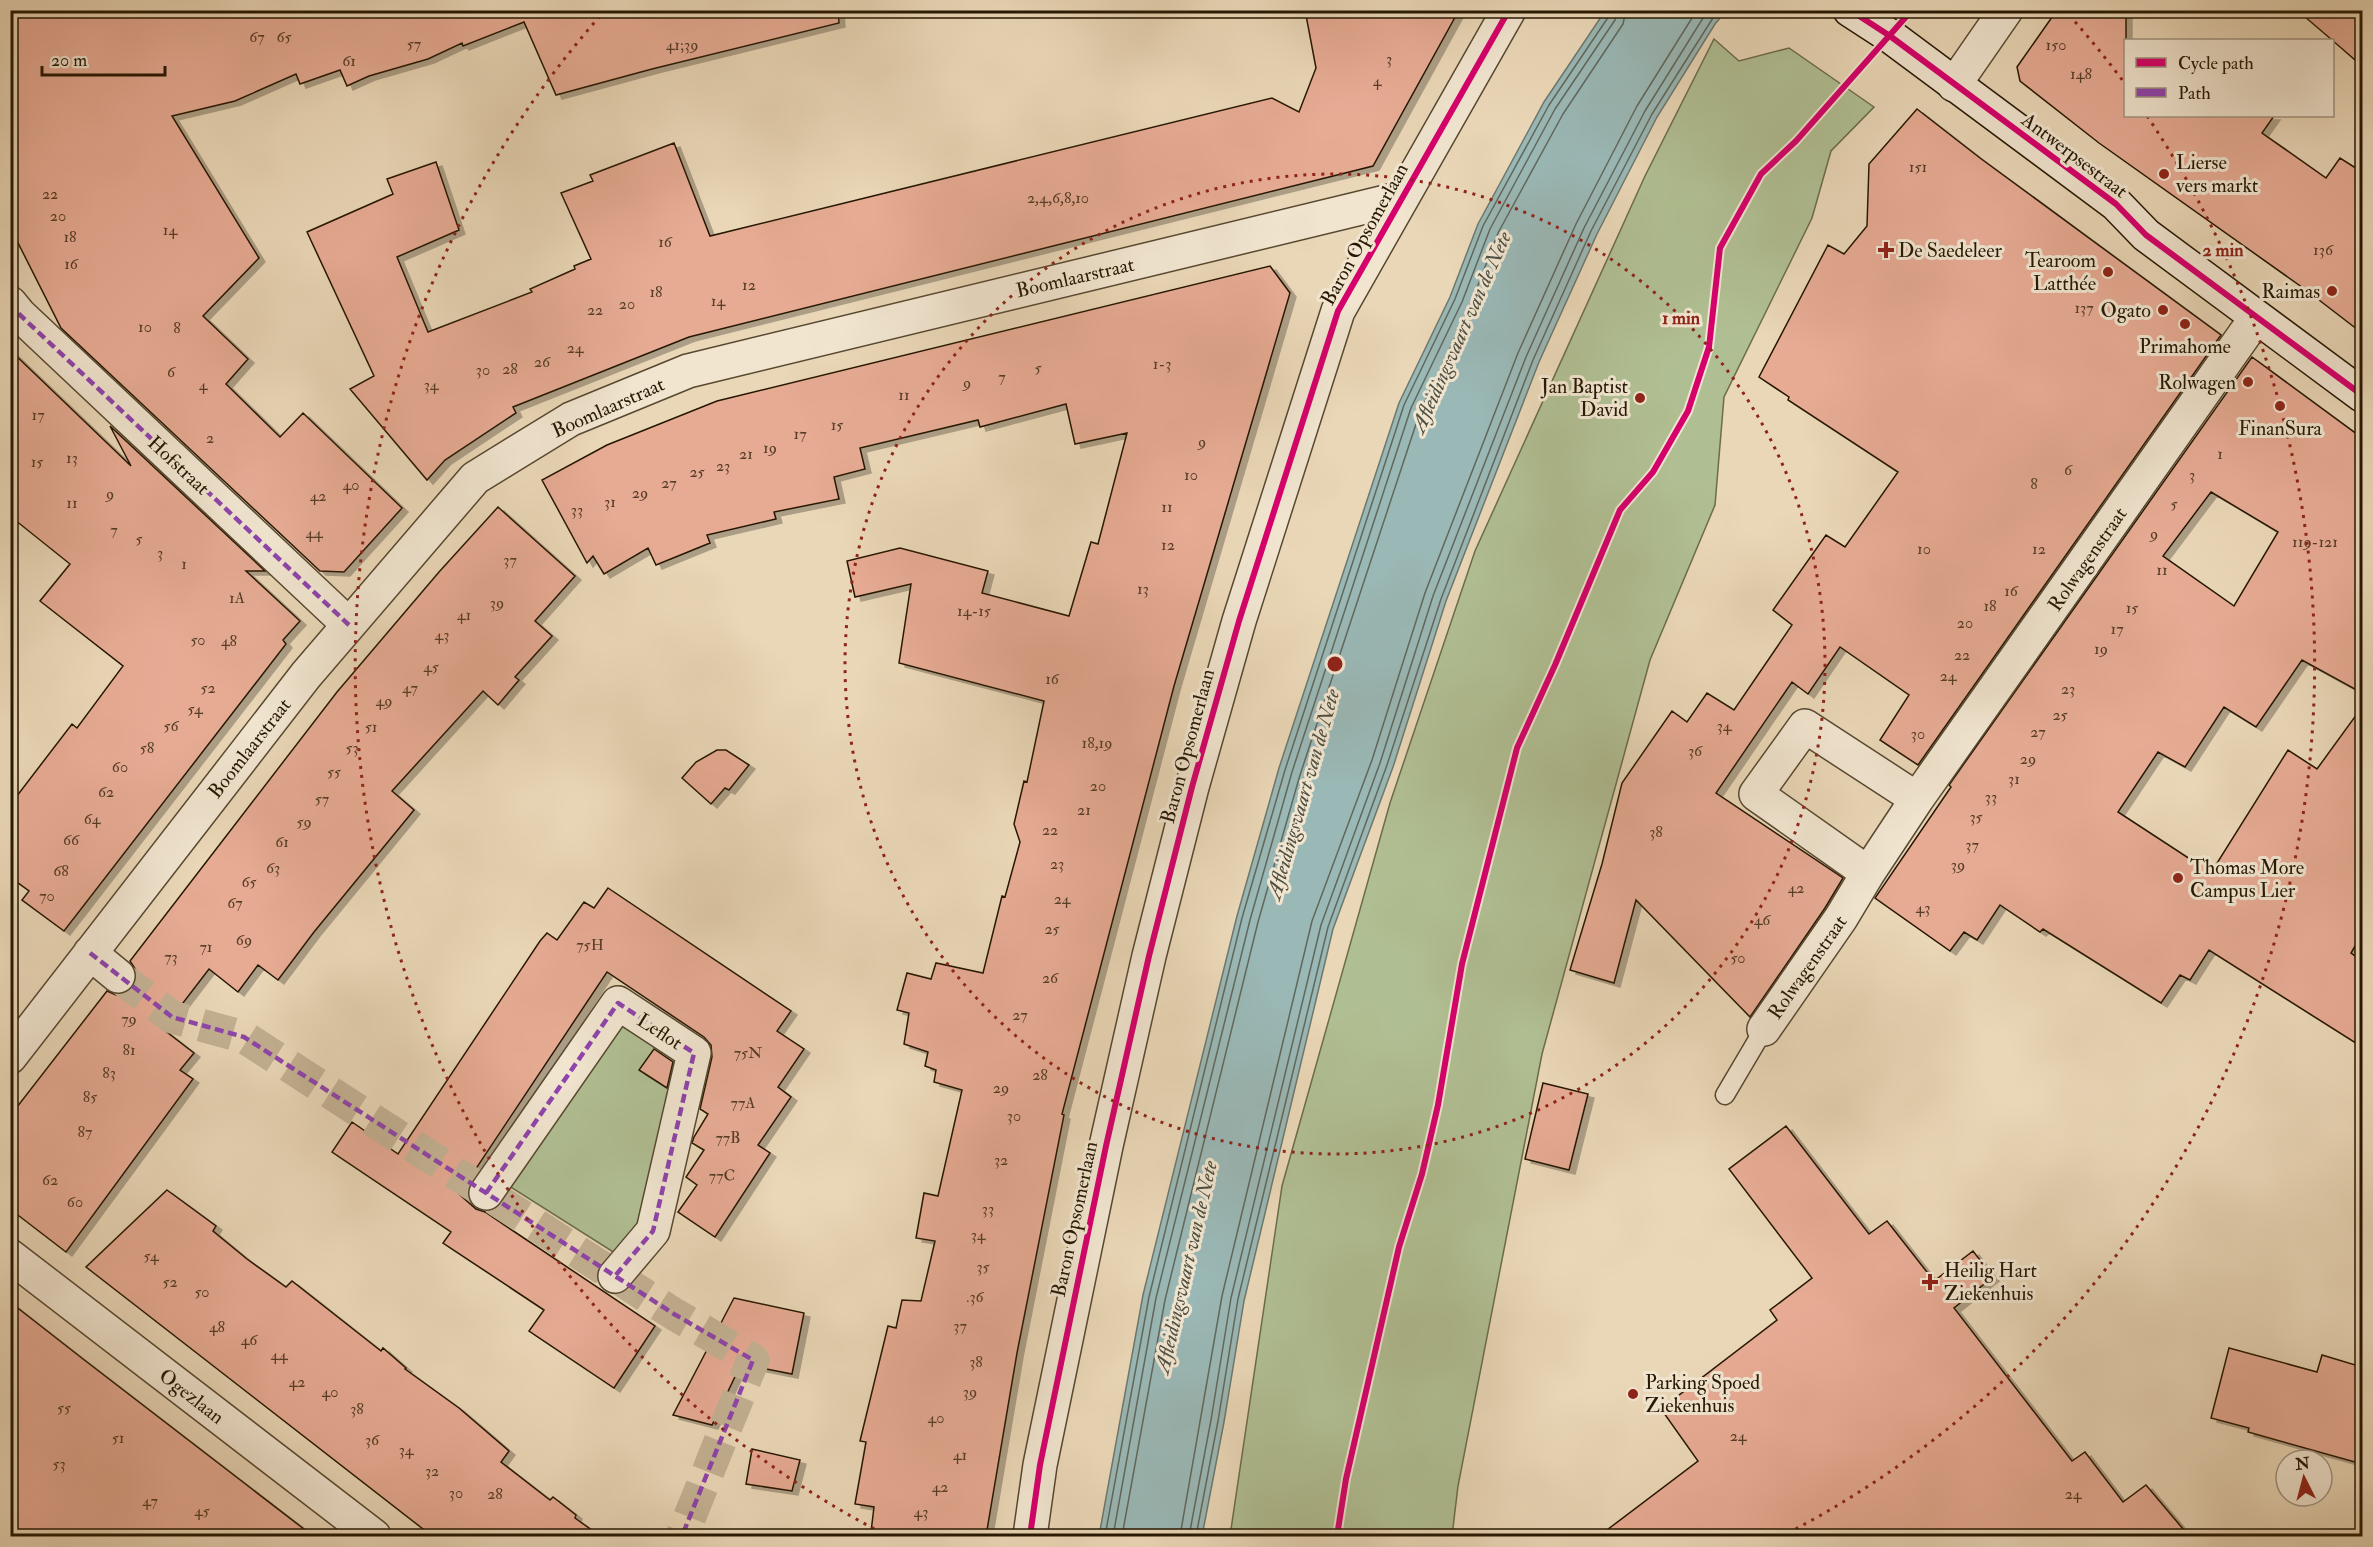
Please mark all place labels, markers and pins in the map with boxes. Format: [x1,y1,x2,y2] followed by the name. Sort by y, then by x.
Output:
[2175,150,2259,198] place label: Lierse vers markt
[2157,167,2171,181] marker: Lierse vers markt
[1898,238,2003,263] place label: De Saedeleer
[1879,243,1893,257] marker: De Saedeleer
[2025,248,2096,296] place label: Tearoom Latthée
[2101,265,2115,279] marker: Tearoom Latthée
[2262,279,2320,304] place label: Raimas
[2325,284,2339,298] marker: Raimas
[2101,298,2151,323] place label: Ogato
[2156,303,2170,317] marker: Ogato
[2178,317,2192,331] marker: Primahome
[2139,334,2231,359] place label: Primahome
[2158,370,2236,395] place label: Rolwagen
[1540,374,1629,422] place label: Jan Baptist David
[2241,375,2255,389] marker: Rolwagen
[1633,391,1647,405] marker: Jan Baptist David
[2273,399,2287,413] marker: FinanSura
[2238,416,2323,441] place label: FinanSura
[1325,654,1345,674] centre of rings
[2190,855,2304,904] place label: Thomas More Campus Lier
[2171,871,2185,885] marker: Thomas More Campus Lier
[1944,1258,2037,1306] place label: Heilig Hart Ziekenhuis
[1921,1273,1939,1291] marker: Heilig Hart Ziekenhuis
[1645,1370,1760,1418] place label: Parking Spoed Ziekenhuis
[1626,1387,1640,1401] marker: Parking Spoed Ziekenhuis

